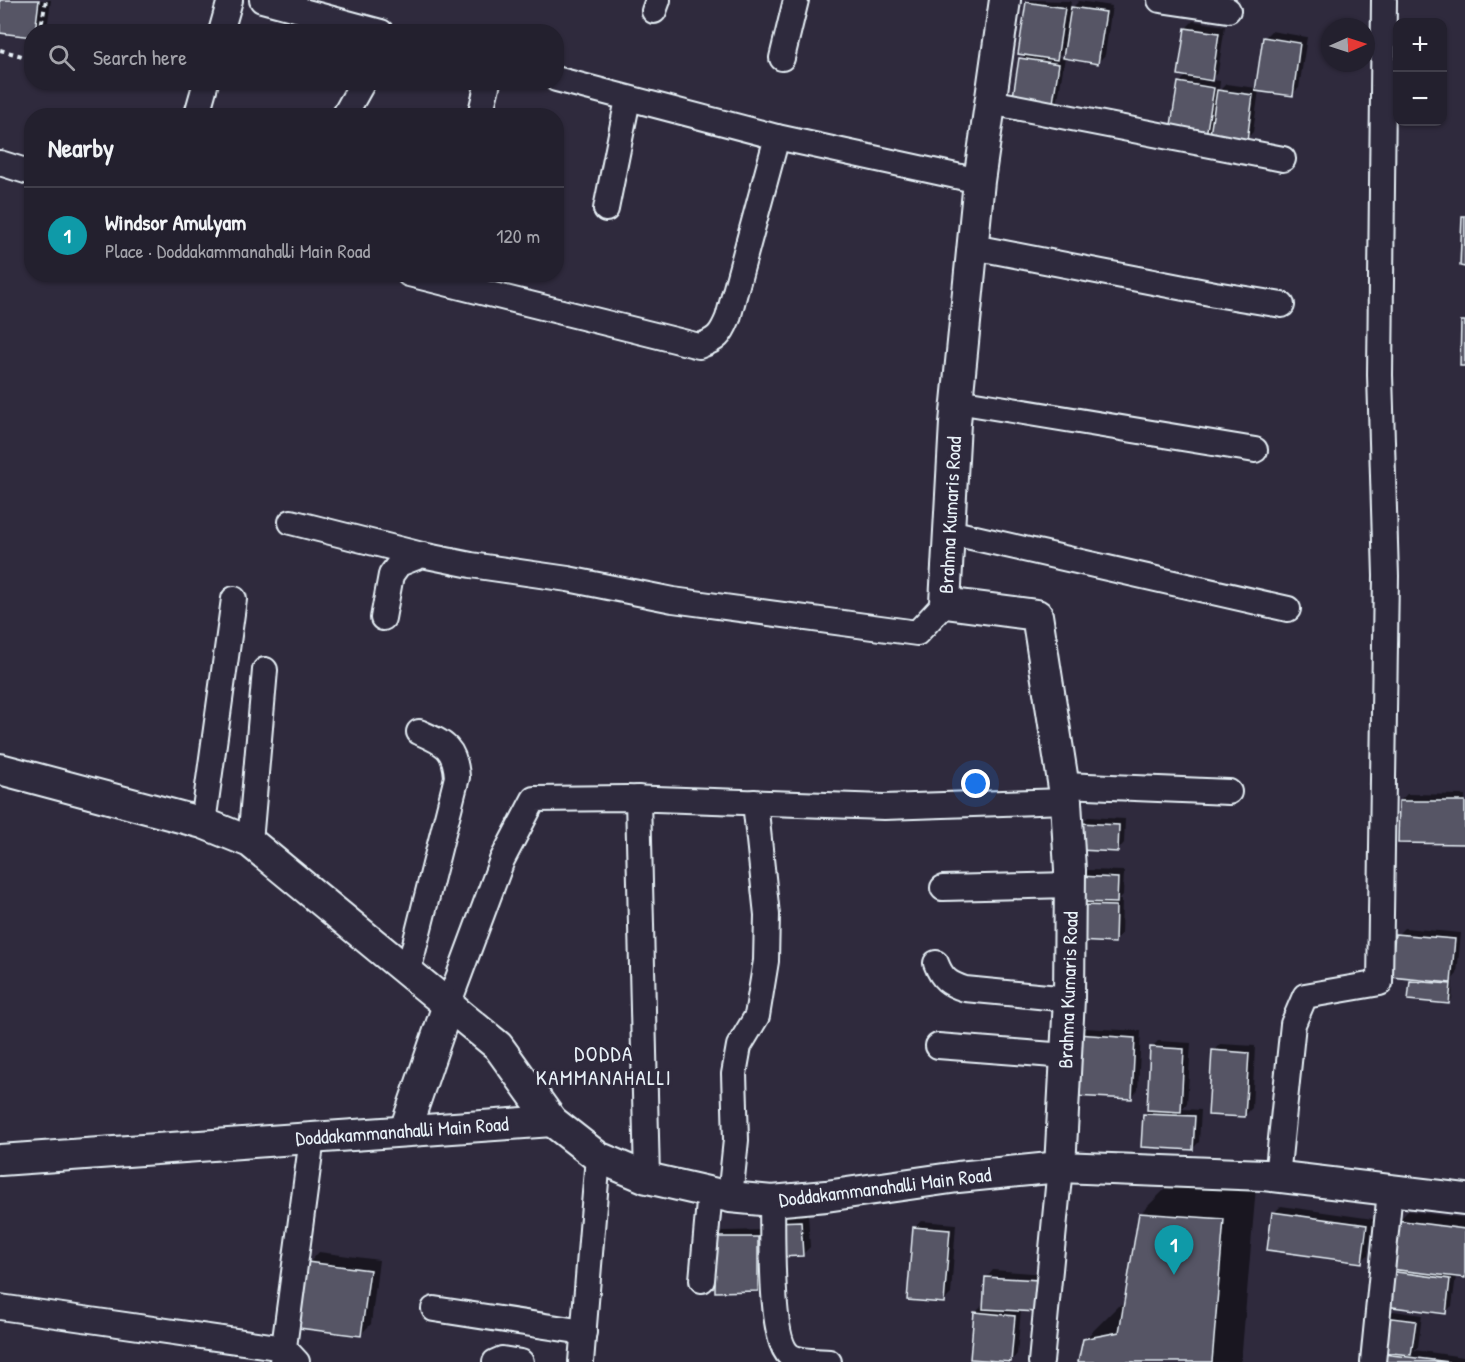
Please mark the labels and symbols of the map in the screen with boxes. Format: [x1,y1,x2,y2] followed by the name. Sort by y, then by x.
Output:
[1321,18,1375,72] north arrow
[932,436,967,594] street label: Brahma Kumaris Road
[961,769,990,798] your location
[1051,911,1084,1069] street label: Brahma Kumaris Road
[536,1039,672,1092] district label: DODDA KAMMANAHALLI
[294,1110,510,1151] street label: Doddakammanahalli Main Road
[777,1160,993,1213] street label: Doddakammanahalli Main Road
[1154,1226,1194,1275] pin: 1

